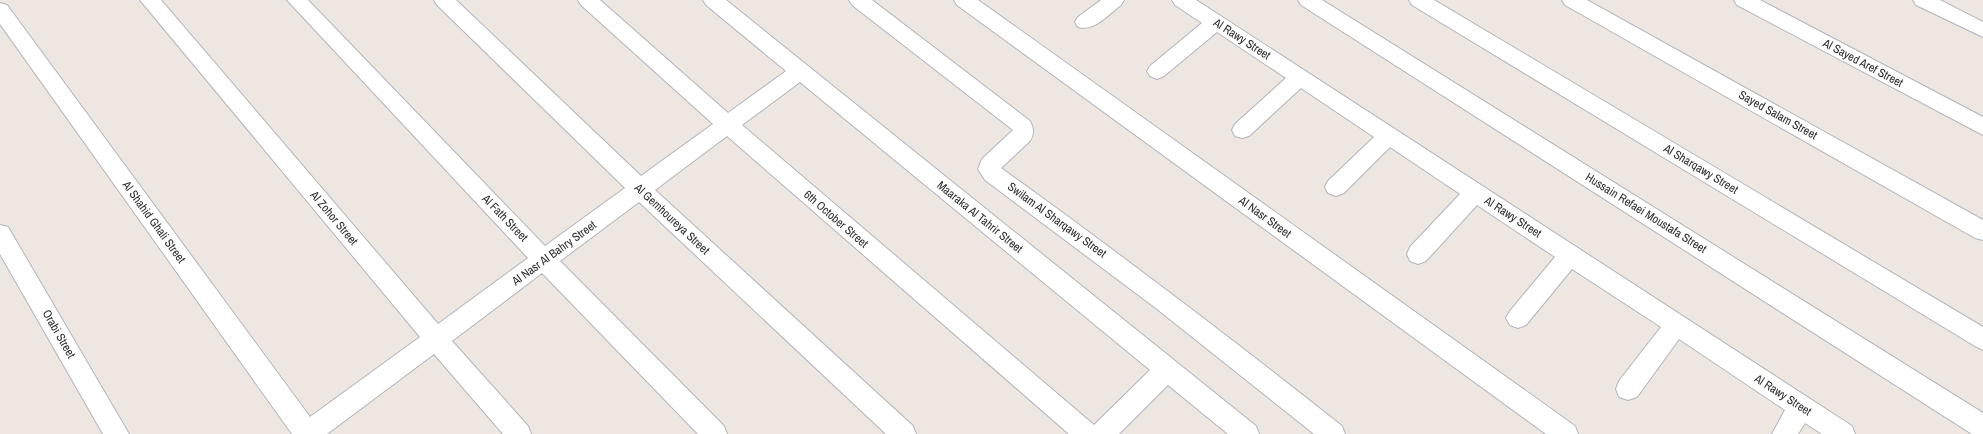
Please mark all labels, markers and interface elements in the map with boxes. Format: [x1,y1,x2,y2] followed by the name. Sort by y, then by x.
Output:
[1210,14,1274,64] street label: Al Rawy Street
[1819,35,1906,91] street label: Al Sayed Aref Street
[1736,87,1820,143] street label: Sayed Salam Street
[1660,140,1741,198] street label: Al Sharqawy Street
[1582,169,1710,257] street label: Hussain Refaei Moustafa Street
[118,177,189,267] street label: Al Shahid Ghali Street
[934,177,1026,257] street label: Maaraka Al Tahrir Street
[630,179,713,258] street label: Al Gemhoureya Street
[1004,179,1110,262] street label: Swilam Al Sharqawy Street
[306,187,362,249] street label: Al Zohor Street
[800,187,872,252] street label: 6th October Street
[478,190,532,245] street label: Al Fath Street
[1235,192,1295,242] street label: Al Nasr Street
[1481,192,1545,242] street label: Al Rawy Street
[508,217,600,290] street label: Al Nasr Al Bahry Street
[39,307,79,361] street label: Orabi Street
[1751,370,1815,420] street label: Al Rawy Street

